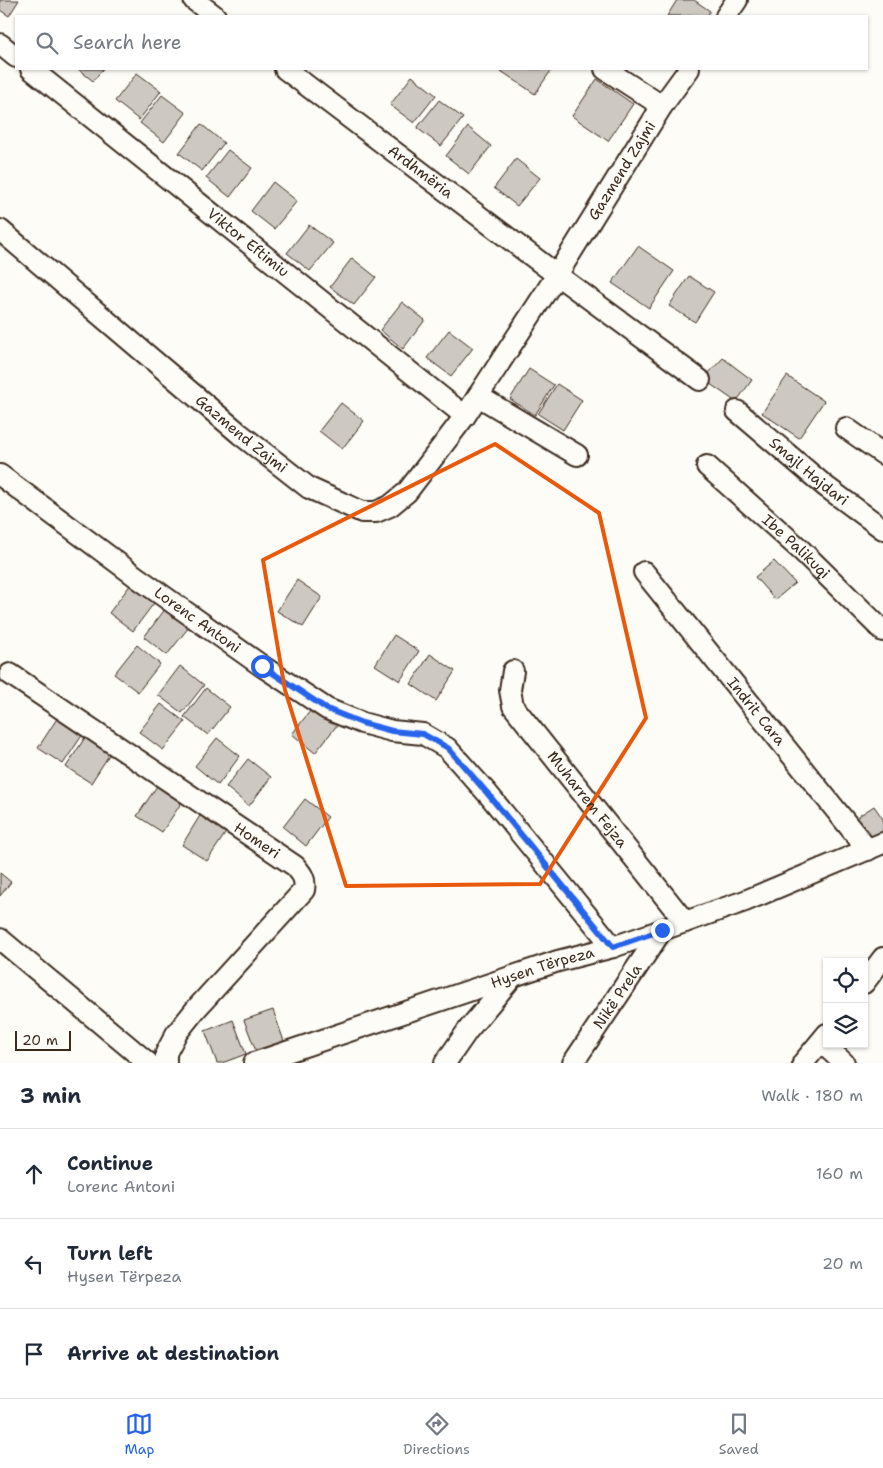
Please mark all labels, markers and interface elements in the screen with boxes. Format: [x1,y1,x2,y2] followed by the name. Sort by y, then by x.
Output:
[15,15,868,70] search box
[33,29,61,57] icon: search
[73,30,182,55] text: Search here
[584,117,660,224] street label: Gazmend Zajmi
[384,140,458,203] street label: Ardhmëria
[203,204,293,282] street label: Viktor Eftimiu
[191,390,292,477] street label: Gazmend Zajmi
[765,433,853,510] street label: Smajl Hajdari
[758,510,834,583] street label: Ibe Palikuqi
[150,583,245,658] street label: Lorenc Antoni
[251,655,274,678] route start
[723,673,790,750] street label: Indrit Cara
[543,747,632,852] street label: Muharrem Fejza
[230,818,284,863] street label: Homeri
[651,919,674,942] route end
[488,942,597,993] street label: Hysen Tërpeza
[823,958,868,1048] map controls
[823,958,868,1003] button: locate
[589,960,647,1033] street label: Nikë Prela
[823,1003,868,1048] button: layers
[15,1028,71,1051] scale bar
[22,1031,58,1049] text: 20 m
[20,1082,81,1110] text: 3 min
[761,1085,863,1106] text: Walk · 180 m
[67,1151,153,1176] text: Continue
[20,1160,48,1188] icon: ahead
[816,1163,863,1184] text: 160 m
[67,1176,175,1197] text: Lorenc Antoni
[67,1241,153,1266] text: Turn left
[20,1250,48,1278] icon: left
[822,1253,863,1274] text: 20 m
[67,1266,182,1287] text: Hysen Tërpeza
[20,1340,48,1368] icon: arrive
[67,1341,279,1366] text: Arrive at destination
[124,1410,154,1458] tab: Map
[403,1410,470,1458] tab: Directions
[719,1410,759,1458] tab: Saved

